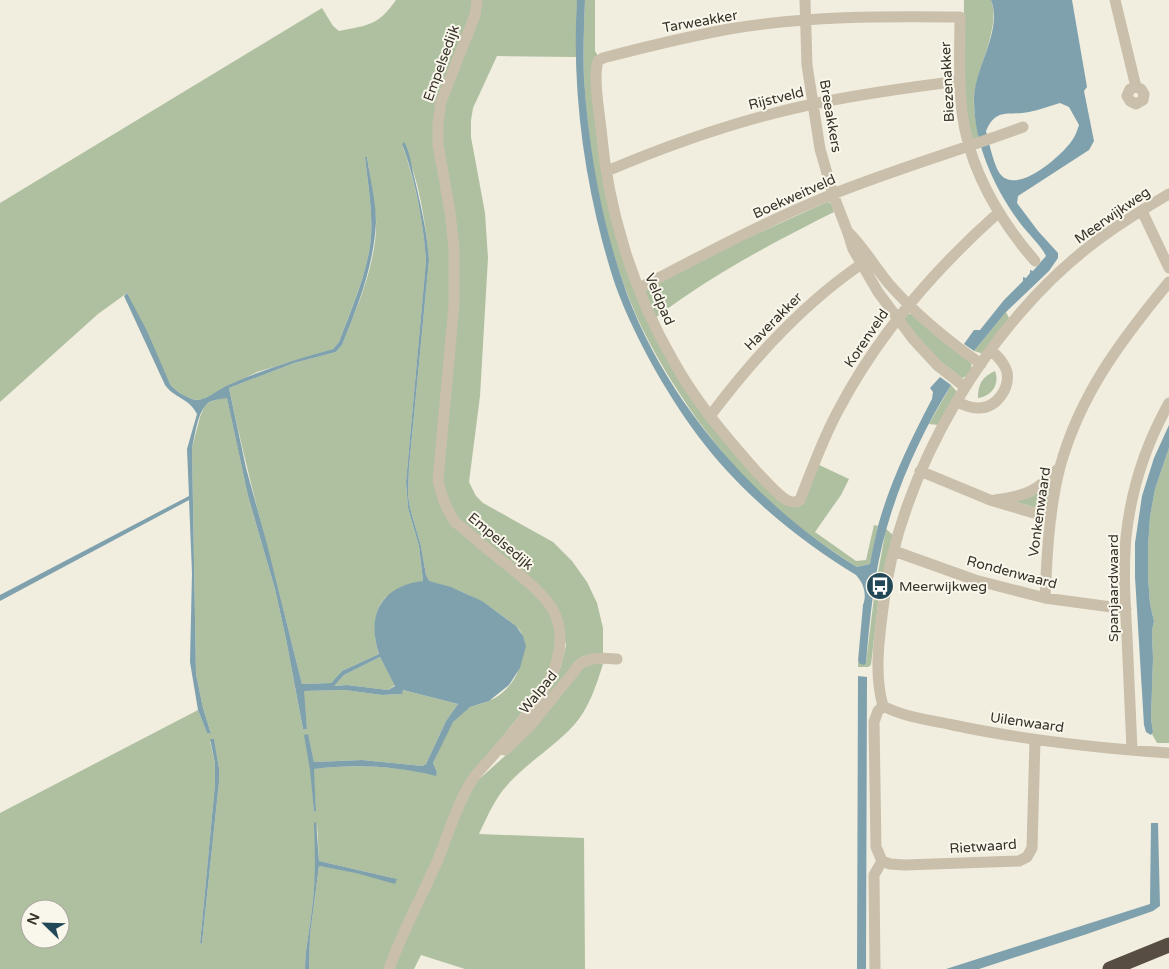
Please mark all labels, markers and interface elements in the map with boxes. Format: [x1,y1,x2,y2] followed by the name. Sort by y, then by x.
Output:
[661,6,740,36] street label: Tarweakker
[420,22,463,104] street label: Empelsedijk
[937,41,958,123] street label: Biezenakker
[816,78,845,154] street label: Breeakkers
[747,83,806,114] street label: Rijstveld
[750,171,838,222] street label: Boekweitveld
[1071,183,1153,248] street label: Meerwijkweg
[641,271,678,328] street label: Veldpad
[741,288,806,354] street label: Haverakker
[841,306,892,371] street label: Korenveld
[1025,466,1054,558] street label: Vonkenwaard
[465,509,537,574] street label: Empelsedijk
[1105,534,1122,642] street label: Spanjaardwaard
[965,552,1059,593] street label: Rondenwaard
[865,571,895,601] bus stop icon: Meerwijkweg
[899,578,987,595] place label: Meerwijkweg
[516,667,561,717] street label: Walpad
[989,709,1065,736] street label: Uilenwaard
[949,836,1017,857] street label: Rietwaard
[20,899,70,949] north arrow
[23,911,44,928] text: N

